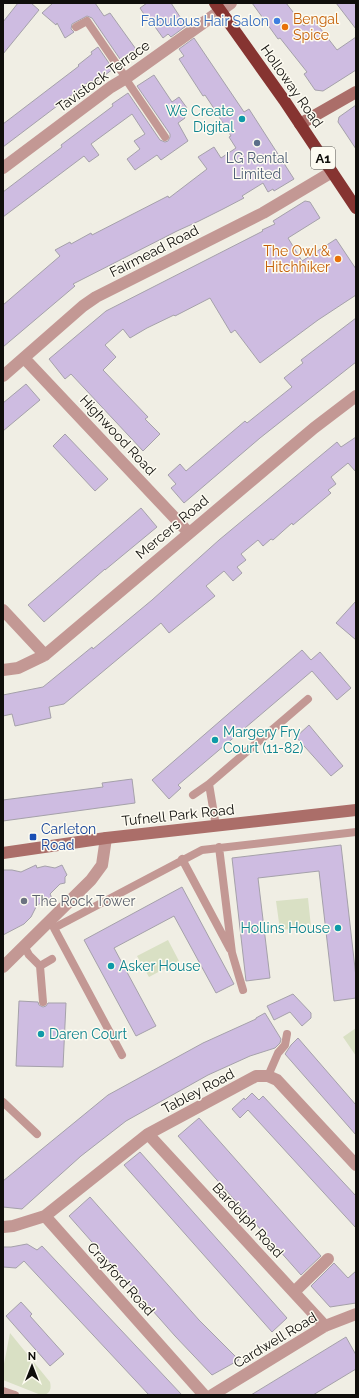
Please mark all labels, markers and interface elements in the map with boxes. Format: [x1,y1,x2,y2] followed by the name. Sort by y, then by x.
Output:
[293,11,339,43] place label: Bengal Spice
[141,13,269,29] place label: Fabulous Hair Salon
[272,16,282,26] marker: Fabulous Hair Salon
[280,22,290,32] marker: Bengal Spice
[53,37,153,115] street label: Tavistock Terrace
[258,42,326,130] street label: Holloway Road
[166,103,234,135] place label: We Create Digital
[237,114,247,124] marker: We Create Digital
[252,138,262,148] marker: LG Rental Limited
[311,147,335,169] road number: A1
[226,150,289,182] place label: LG Rental Limited
[107,222,201,280] street label: Fairmead Road
[263,243,331,275] place label: The Owl & Hitchhiker
[333,254,343,264] marker: The Owl & Hitchhiker
[77,392,159,478] street label: Highwood Road
[132,492,212,562] street label: Mercers Road
[223,724,304,756] place label: Margery Fry Court (11-82)
[210,735,220,745] marker: Margery Fry Court (11-82)
[121,801,235,829] street label: Tufnell Park Road
[41,821,96,853] place label: Carleton Road
[28,832,38,842] marker: Carleton Road
[32,893,135,909] place label: The Rock Tower
[19,896,29,906] marker: The Rock Tower
[240,920,330,936] place label: Hollins House
[333,923,343,933] marker: Hollins House
[119,958,200,974] place label: Asker House
[106,961,116,971] marker: Asker House
[49,1026,127,1042] place label: Daren Court
[36,1029,46,1039] marker: Daren Court
[159,1065,237,1117] street label: Tabley Road
[209,1179,287,1261] street label: Bardolph Road
[84,1239,158,1319] street label: Crayford Road
[230,1309,320,1371] street label: Cardwell Road
[12,1346,52,1386] north arrow
[28,1350,36,1363] text: N

